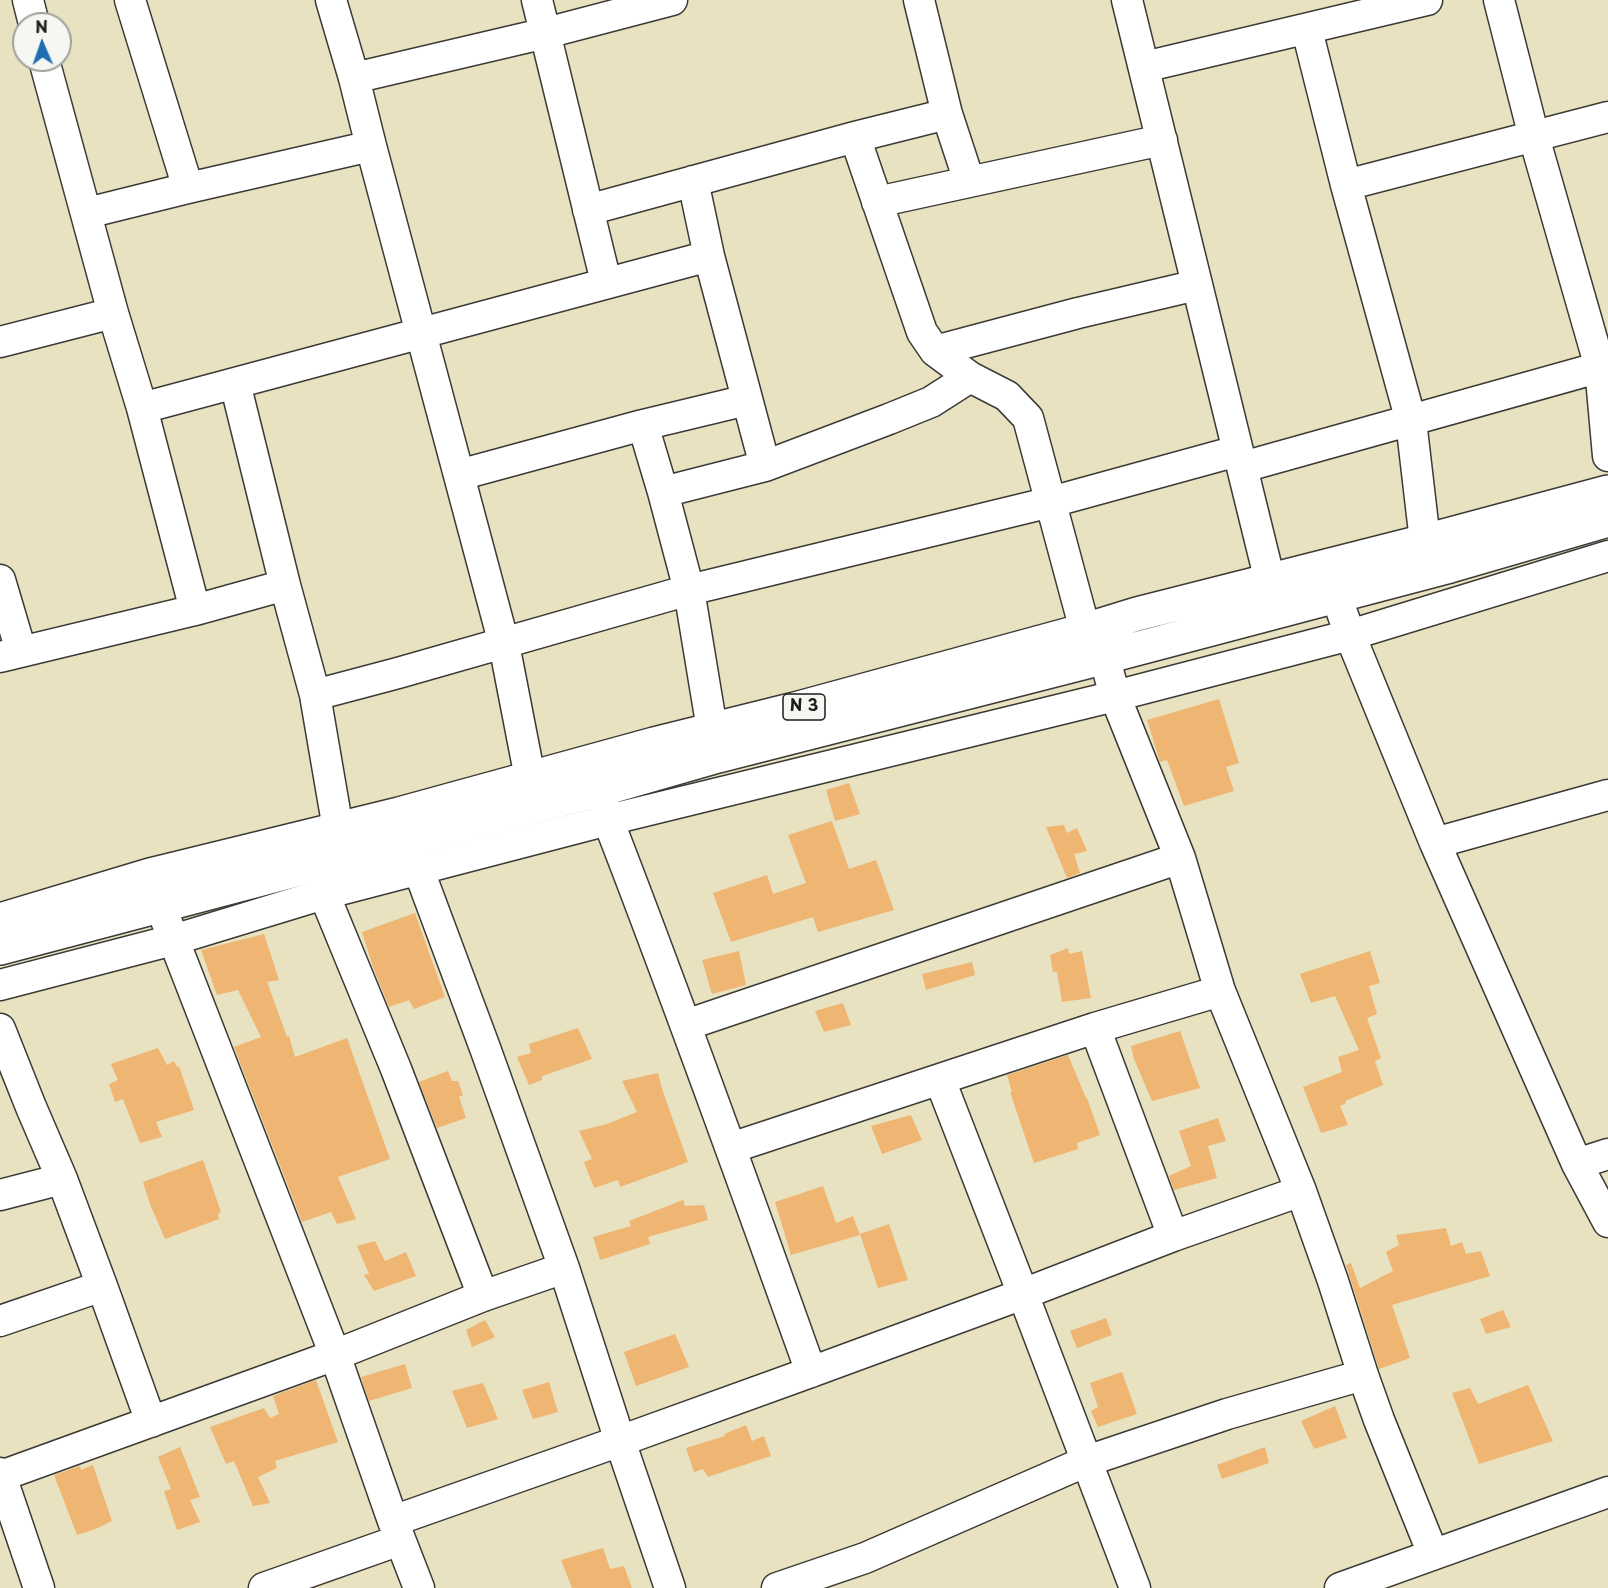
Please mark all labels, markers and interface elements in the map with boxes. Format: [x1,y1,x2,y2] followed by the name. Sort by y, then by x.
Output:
[12,12,72,72] north arrow
[35,14,48,38] text: N
[783,694,825,720] road number: N 3

